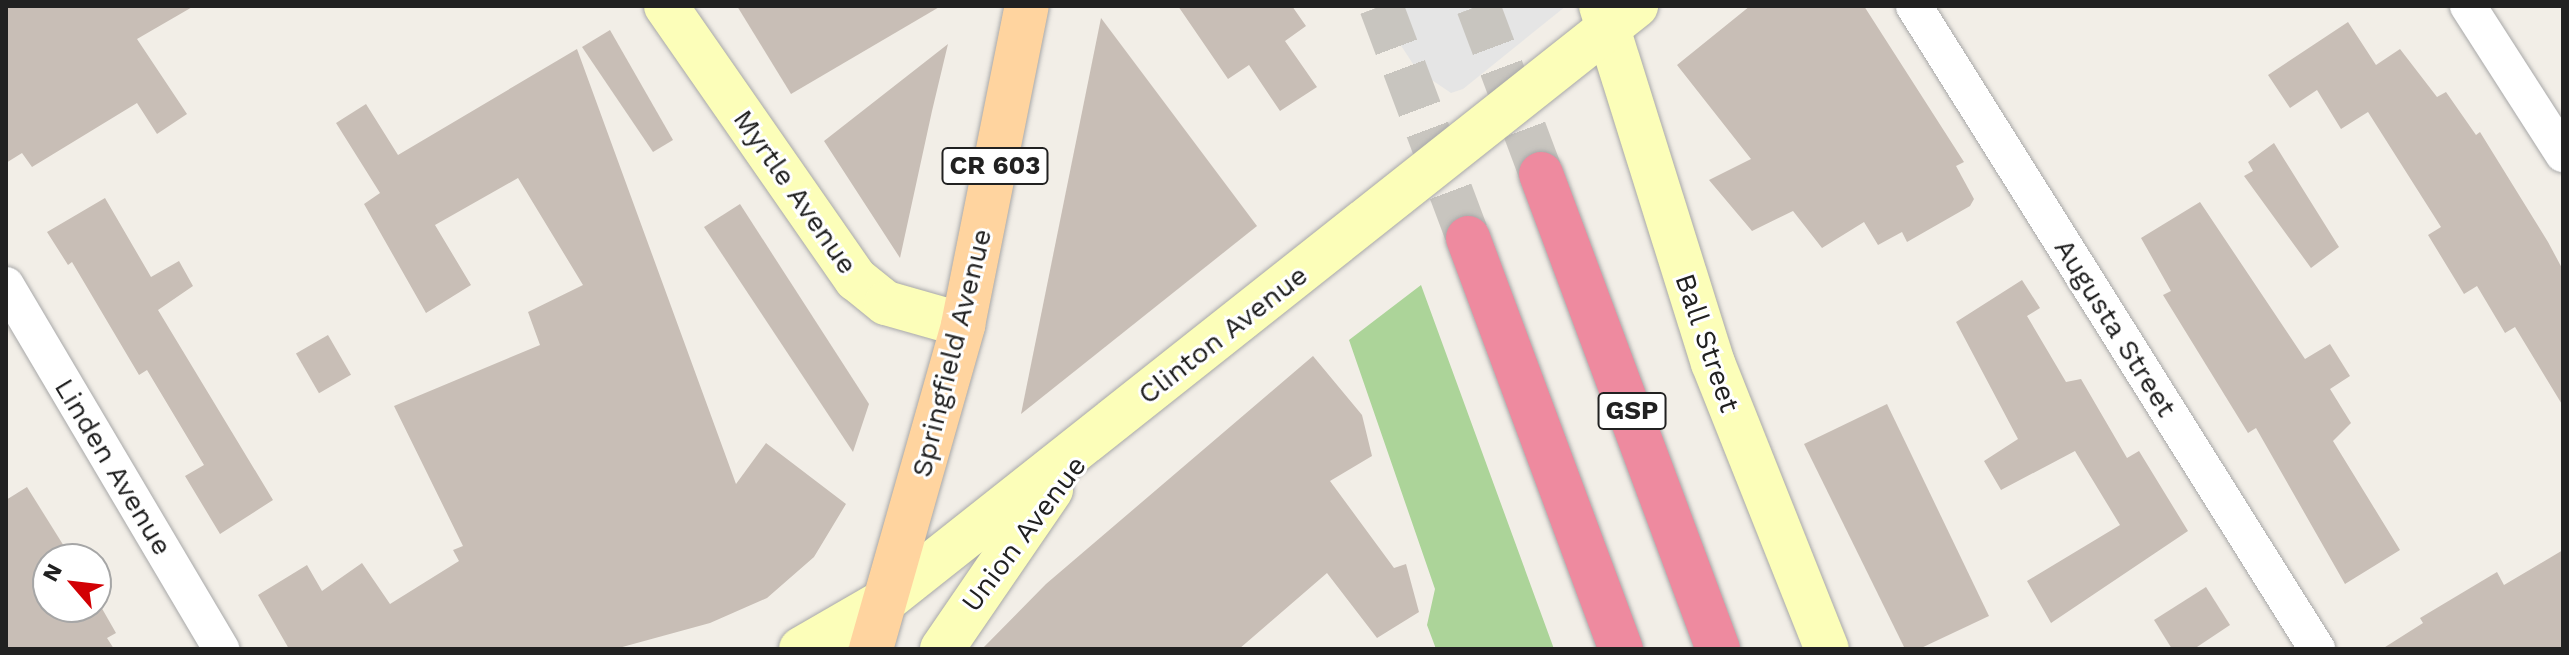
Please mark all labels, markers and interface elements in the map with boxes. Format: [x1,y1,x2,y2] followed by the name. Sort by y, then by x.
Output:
[726,103,864,281] street label: Myrtle Avenue
[941,144,1049,188] road number: CR 603
[905,225,999,481] street label: Springfield Avenue
[2047,233,2183,423] street label: Augusta Street
[1131,258,1315,412] street label: Clinton Avenue
[1667,269,1747,417] street label: Ball Street
[47,372,179,562] street label: Linden Avenue
[1596,389,1668,433] road number: GSP
[954,449,1094,619] street label: Union Avenue
[32,543,112,623] north arrow
[37,559,67,586] text: N

